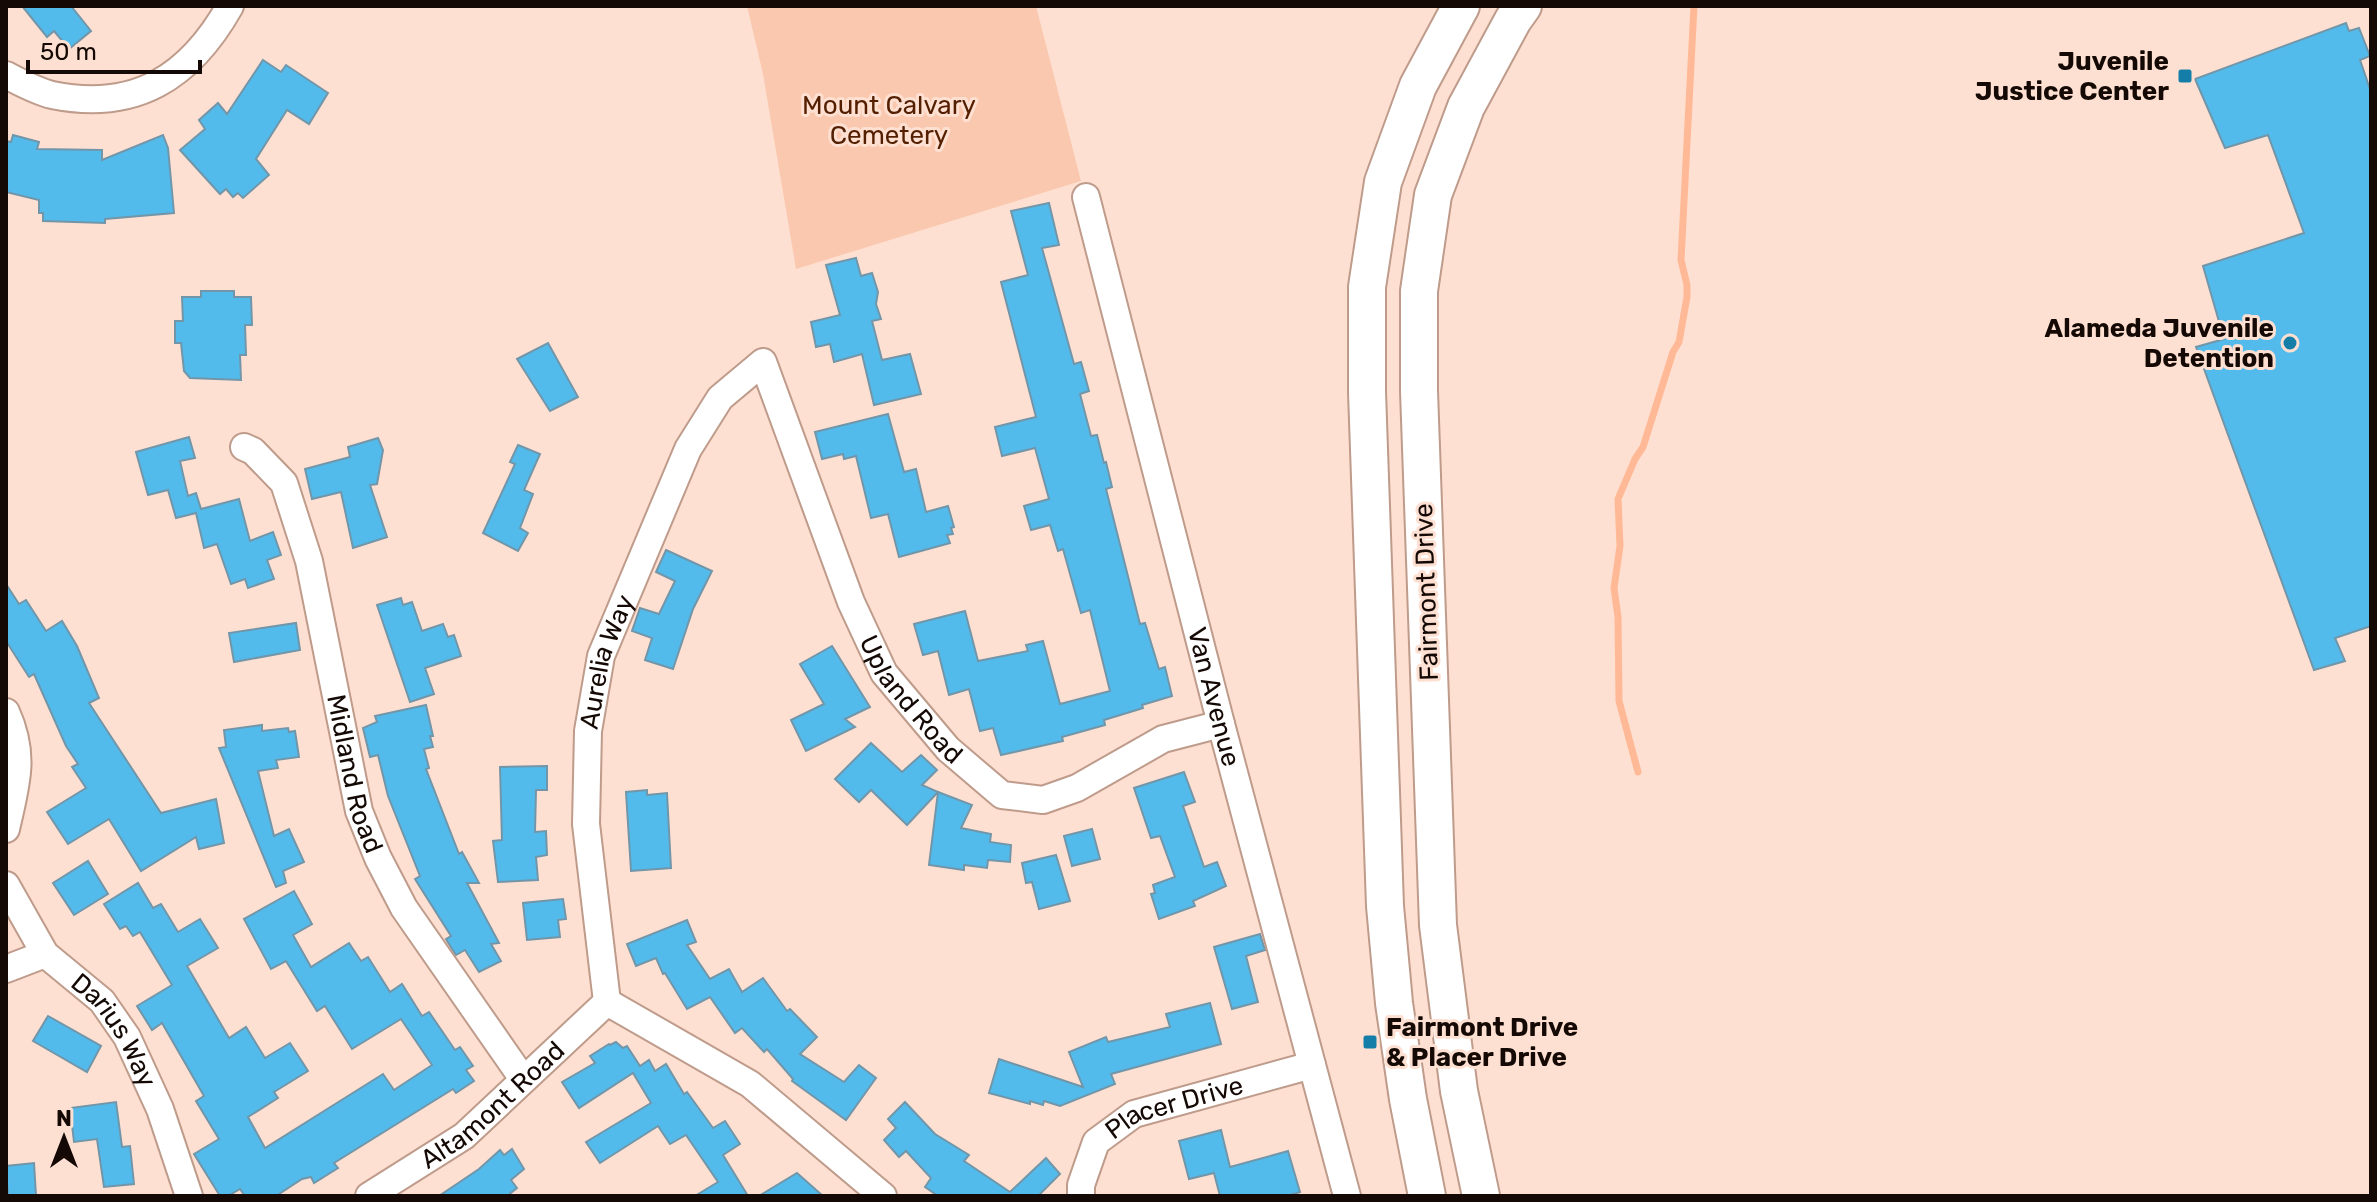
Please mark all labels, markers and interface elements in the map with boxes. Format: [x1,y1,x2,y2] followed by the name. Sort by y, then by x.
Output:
[28,24,200,74] scale bar
[40,38,97,66] text: 50 m
[1975,46,2169,107] place label: Juvenile Justice Center
[2176,67,2194,85] marker: Juvenile Justice Center
[802,90,976,151] park label: Mount Calvary Cemetery
[2045,313,2274,374] place label: Alameda Juvenile Detention
[2281,334,2299,352] marker: Alameda Juvenile Detention
[1408,503,1445,681] street label: Fairmont Drive
[574,590,641,731] street label: Aurelia Way
[1181,624,1247,770] street label: Van Avenue
[853,630,969,770] street label: Upland Road
[320,692,389,858] street label: Midland Road
[65,967,163,1092] street label: Darius Way
[1386,1012,1578,1073] place label: Fairmont Drive & Placer Drive
[1361,1033,1379,1051] marker: Fairmont Drive & Placer Drive
[415,1035,571,1175] street label: Altamont Road
[1099,1070,1247,1146] street label: Placer Drive
[24,1098,104,1178] north arrow
[56,1105,72,1132] text: N

